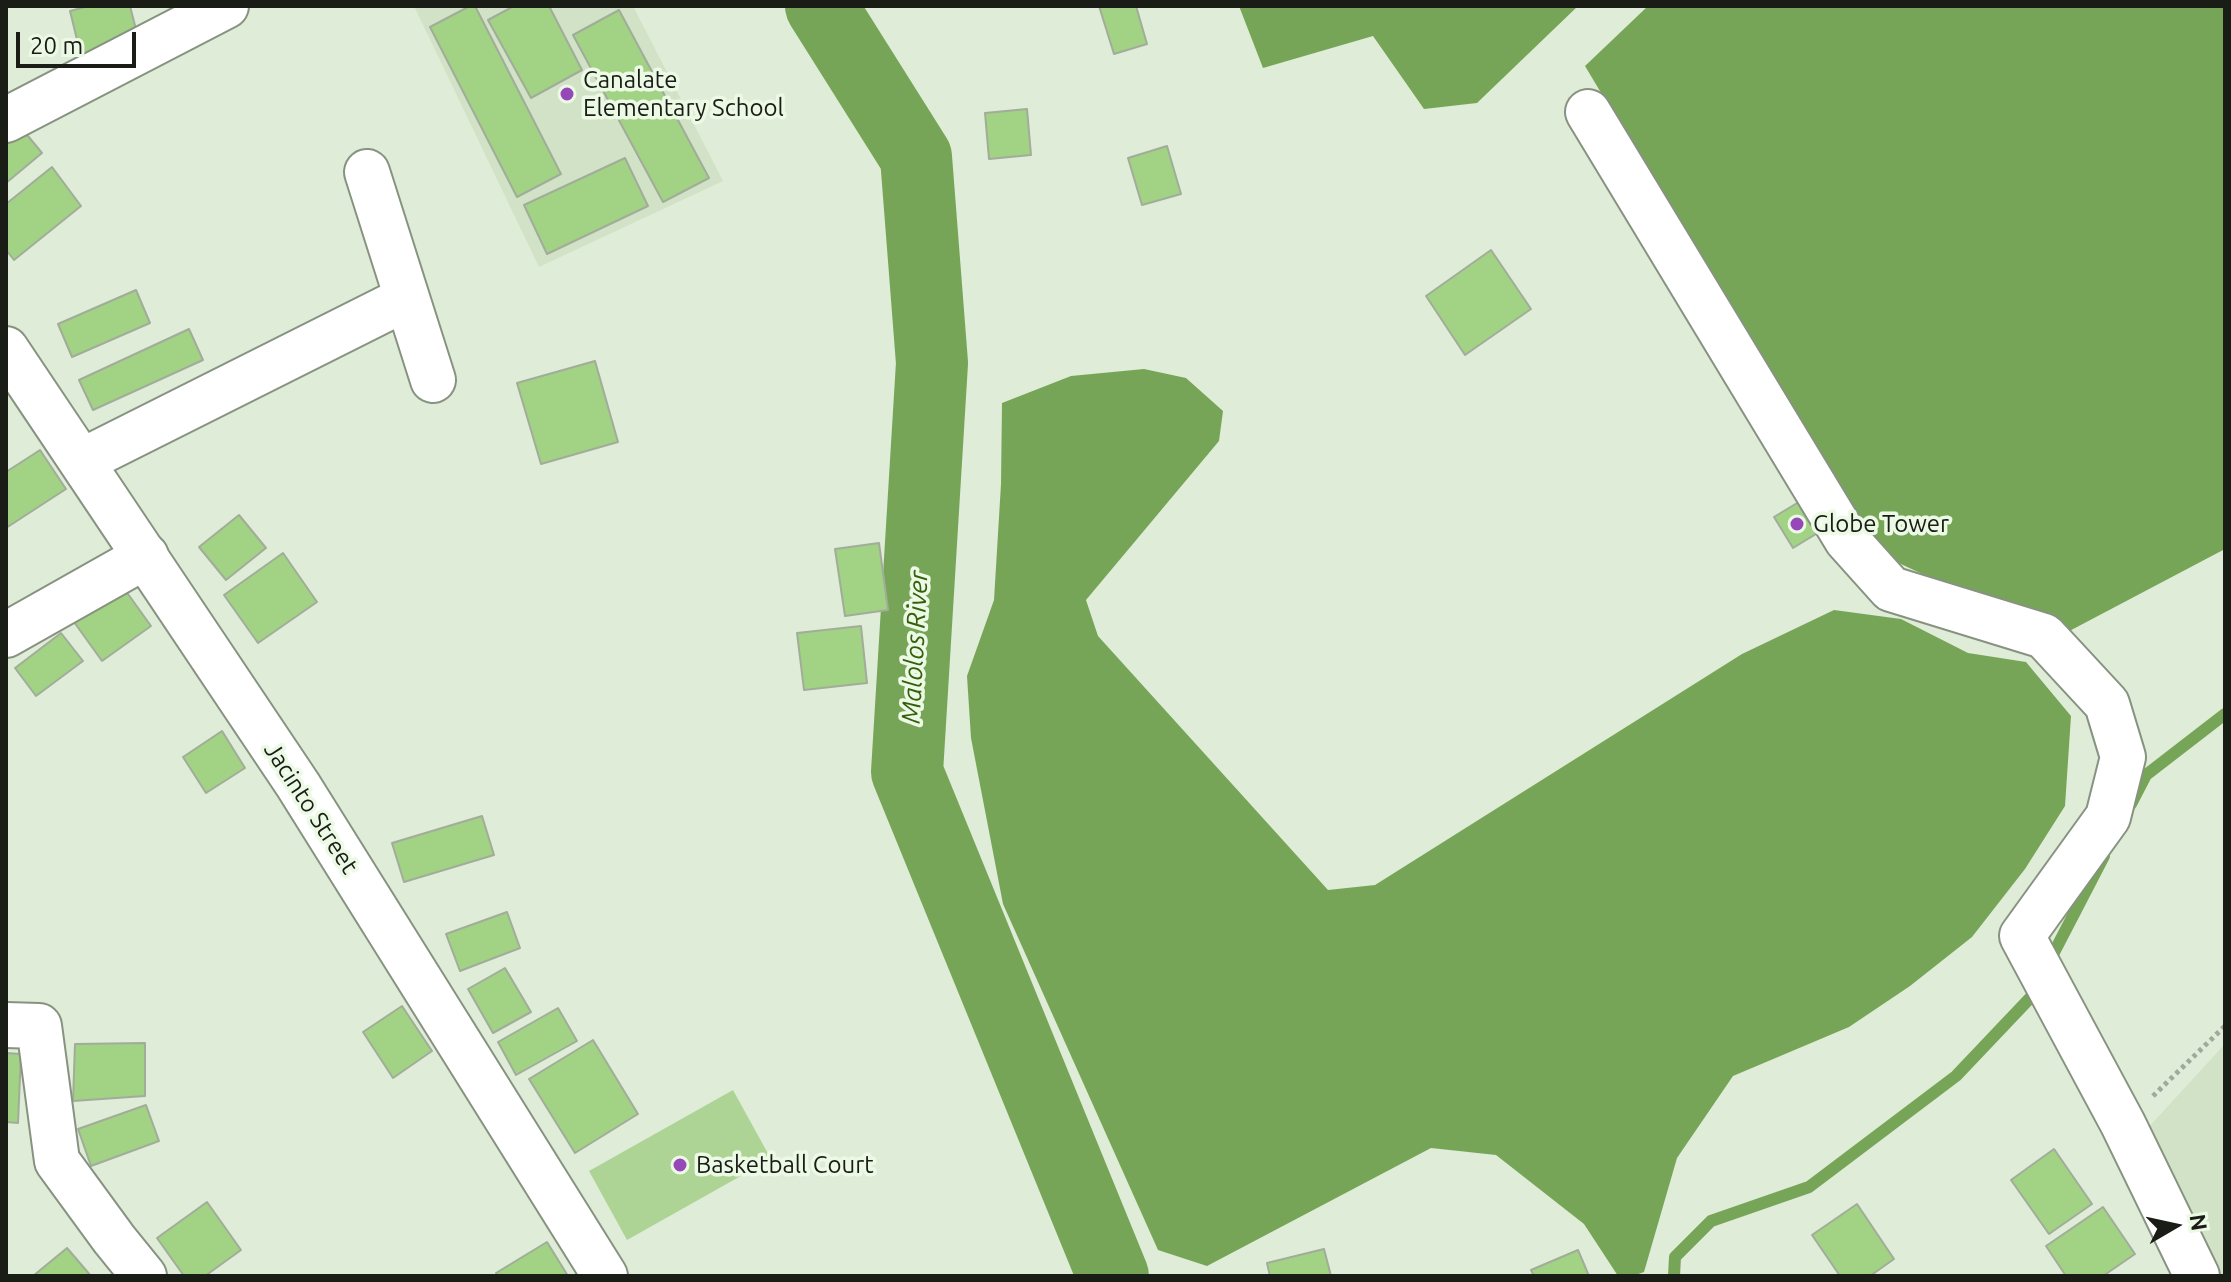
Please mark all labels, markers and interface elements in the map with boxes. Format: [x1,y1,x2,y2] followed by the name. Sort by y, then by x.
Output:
[20,16,140,66] scale bar
[30,32,83,59] text: 20 m
[583,66,784,122] place label: Canalate Elementary School
[558,85,576,103] marker: Canalate Elementary School
[1813,510,1949,538] place label: Globe Tower
[1788,515,1806,533] marker: Globe Tower
[895,570,935,724] water label: Malolos River
[258,737,364,879] street label: Jacinto Street
[696,1151,874,1179] place label: Basketball Court
[671,1156,689,1174] marker: Basketball Court
[2135,1186,2215,1266] north arrow
[2186,1212,2213,1232] text: N

